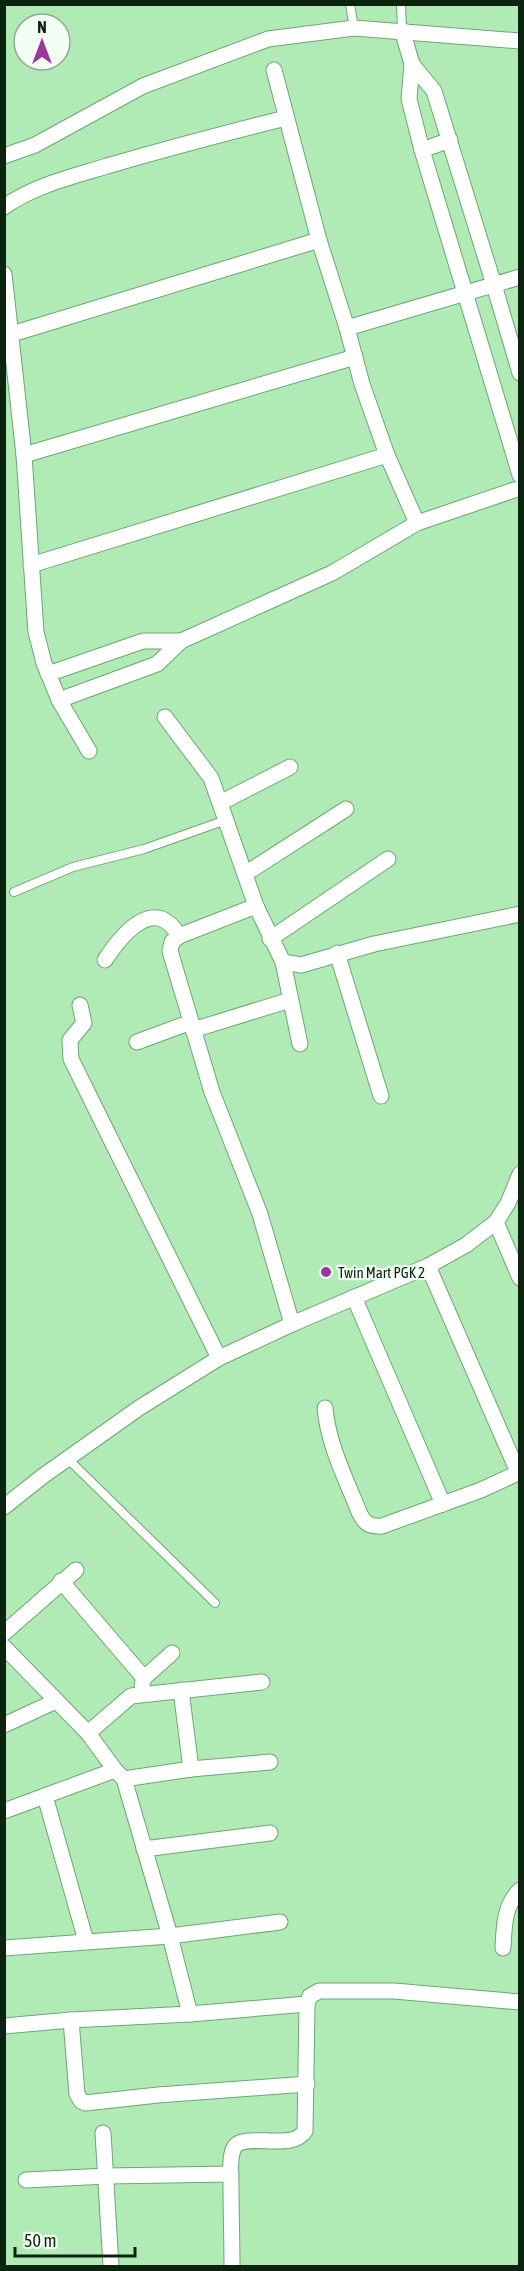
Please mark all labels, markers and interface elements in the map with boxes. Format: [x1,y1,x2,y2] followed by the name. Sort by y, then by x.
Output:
[12,12,72,72] north arrow
[37,18,47,36] text: N
[338,1264,425,1281] place label: Twin Mart PGK 2
[319,1265,333,1279] marker: Twin Mart PGK 2
[15,2220,135,2258] scale bar
[24,2230,56,2251] text: 50 m

